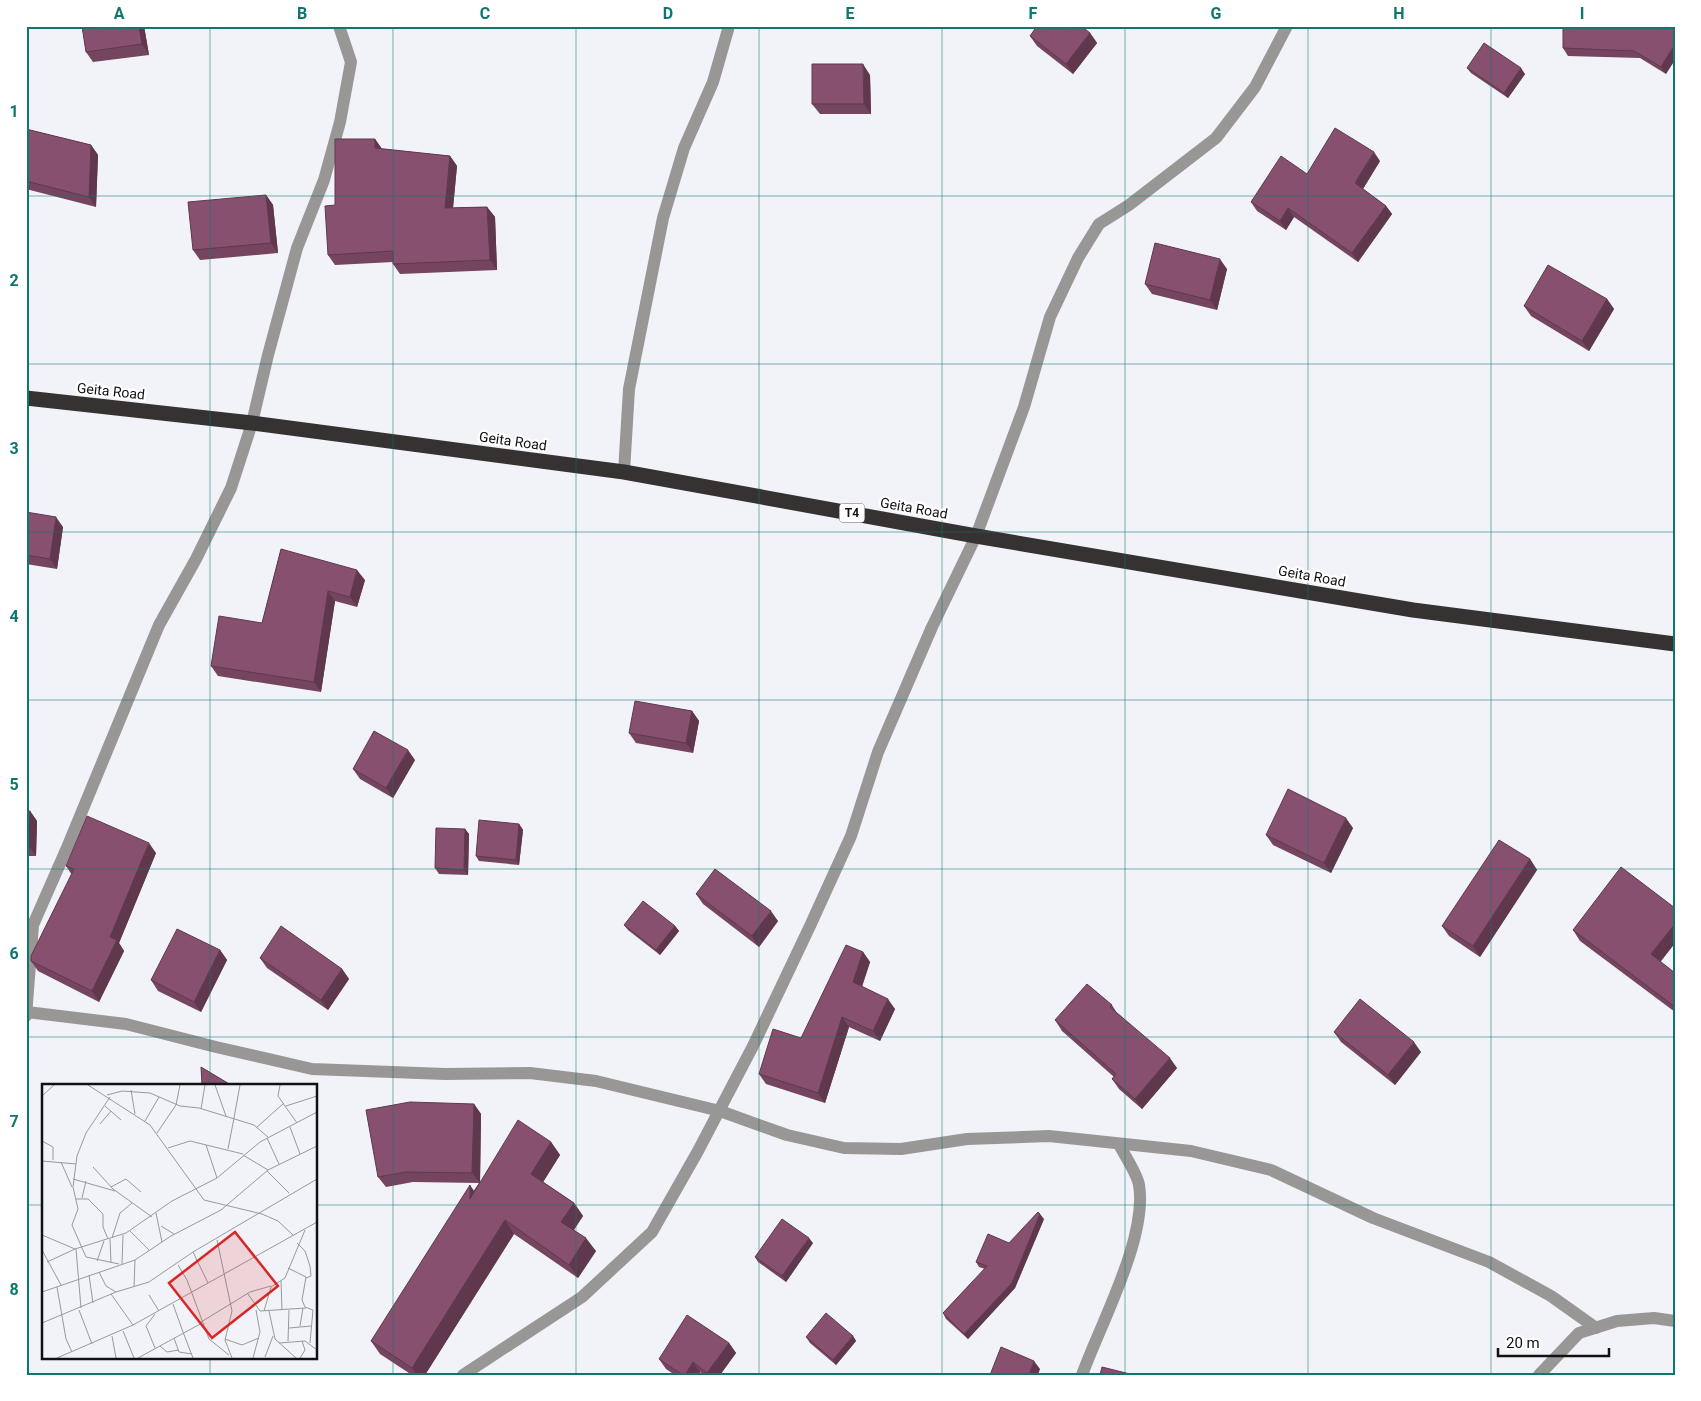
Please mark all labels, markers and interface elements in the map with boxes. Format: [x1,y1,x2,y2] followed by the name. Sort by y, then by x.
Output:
[114,4,125,23] text: A
[297,4,307,23] text: B
[480,4,490,23] text: C
[663,4,673,23] text: D
[846,4,855,23] text: E
[1029,4,1038,23] text: F
[1211,4,1222,23] text: G
[1393,4,1405,23] text: H
[1580,4,1584,23] text: I
[9,102,19,121] text: 1
[9,271,19,290] text: 2
[76,379,146,403] street label: Geita Road
[478,428,548,454] street label: Geita Road
[9,439,19,458] text: 3
[879,494,949,522] street label: Geita Road
[840,503,864,522] road number: T4
[1277,562,1347,590] street label: Geita Road
[9,607,19,626] text: 4
[9,775,19,794] text: 5
[9,944,19,963] text: 6
[42,1084,318,1358] inset map
[9,1112,19,1131] text: 7
[9,1280,19,1299] text: 8
[1498,1326,1610,1358] scale bar
[1506,1334,1540,1352] text: 20 m

